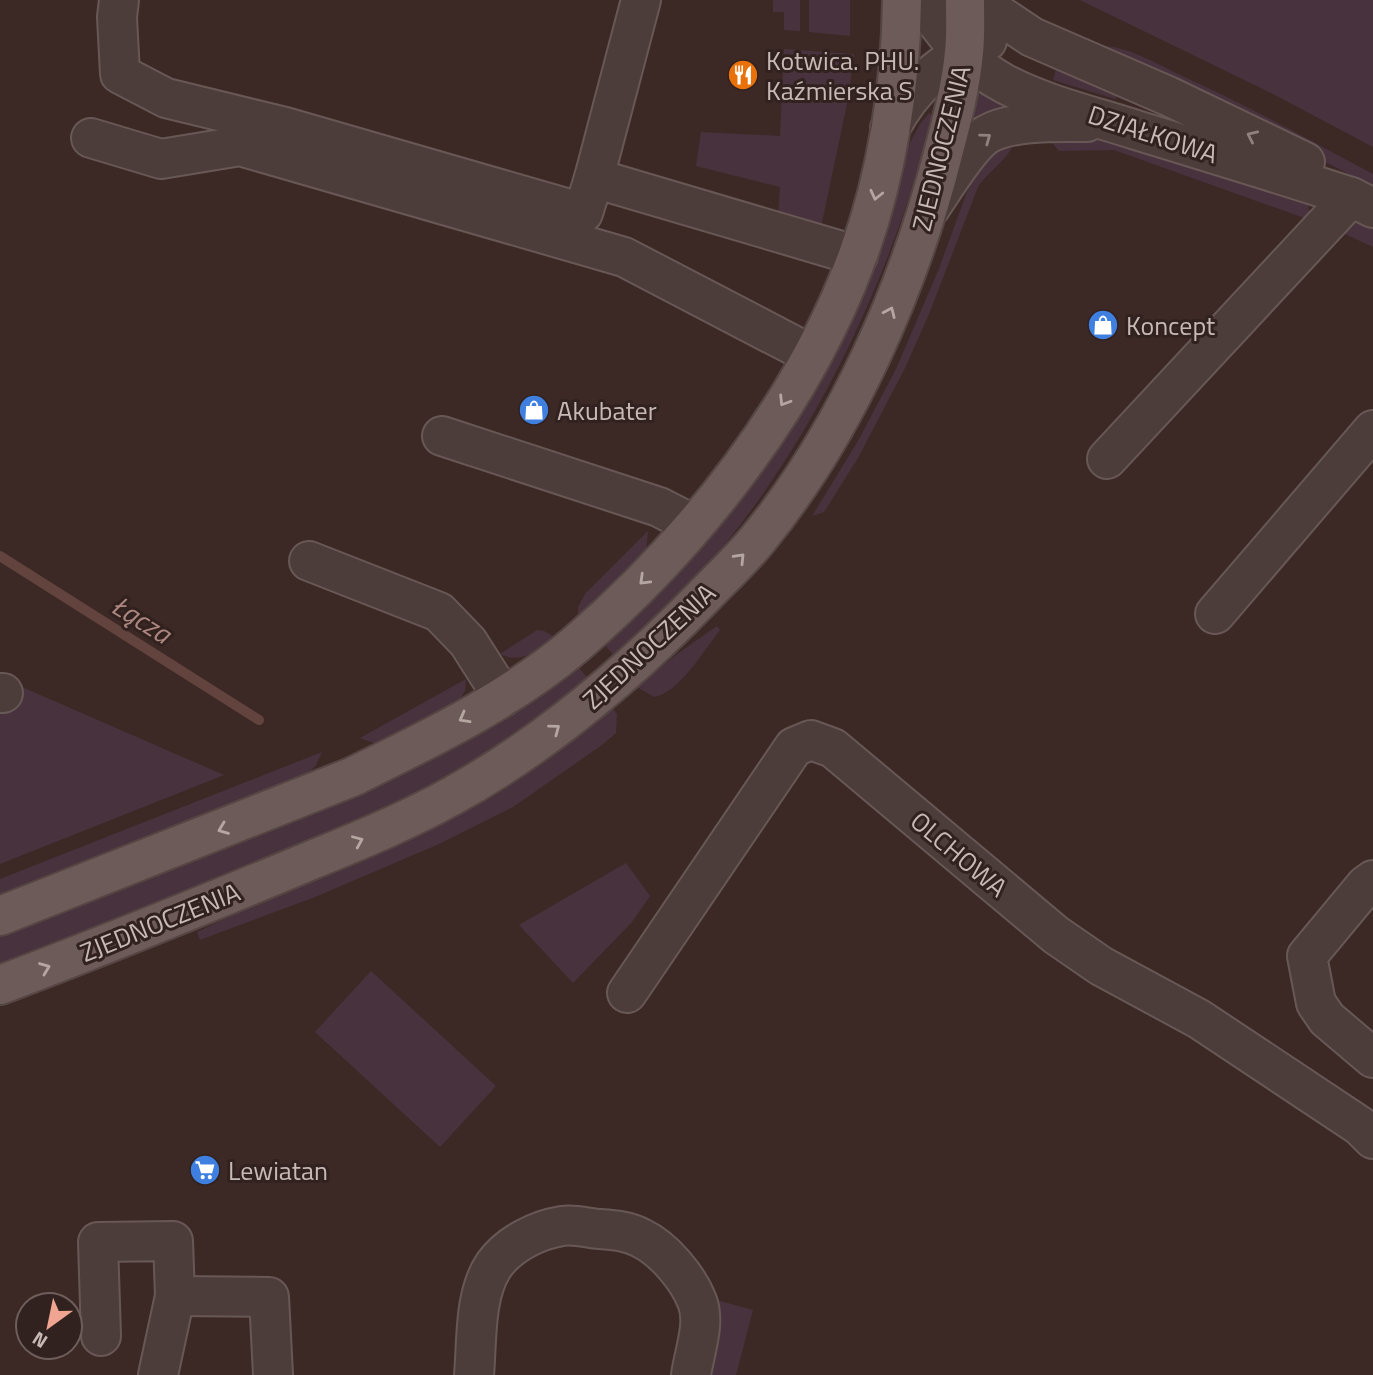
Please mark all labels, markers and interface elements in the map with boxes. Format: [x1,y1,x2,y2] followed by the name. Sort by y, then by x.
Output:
[766,41,919,110] place label: Kotwica. PHU. Kaźmierska S
[726,58,760,92] restaurant icon: Kotwica. PHU. Kaźmierska S
[902,61,980,235] street label: ZJEDNOCZENIA
[1083,95,1223,173] street label: DZIAŁKOWA
[1247,131,1259,145] one-way arrow
[978,134,991,146] one-way arrow
[870,189,884,201] one-way arrow
[1126,306,1215,345] place label: Koncept
[882,307,896,319] one-way arrow
[1086,308,1120,342] shop icon: Koncept
[557,391,657,430] place label: Akubater
[517,393,551,427] shop icon: Akubater
[779,394,792,407] one-way arrow
[732,554,745,567] one-way arrow
[639,572,652,585] one-way arrow
[574,574,724,718] street label: ZJEDNOCZENIA
[104,584,182,655] water label: Łącza
[459,710,472,723] one-way arrow
[548,725,560,738] one-way arrow
[902,802,1016,906] street label: OLCHOWA
[218,820,230,834] one-way arrow
[351,835,363,849] one-way arrow
[74,872,246,972] street label: ZJEDNOCZENIA
[38,962,51,976] one-way arrow
[228,1151,328,1190] place label: Lewiatan
[188,1153,222,1187] supermarket icon: Lewiatan
[14,1291,84,1361] north arrow
[26,1325,53,1356] text: N

